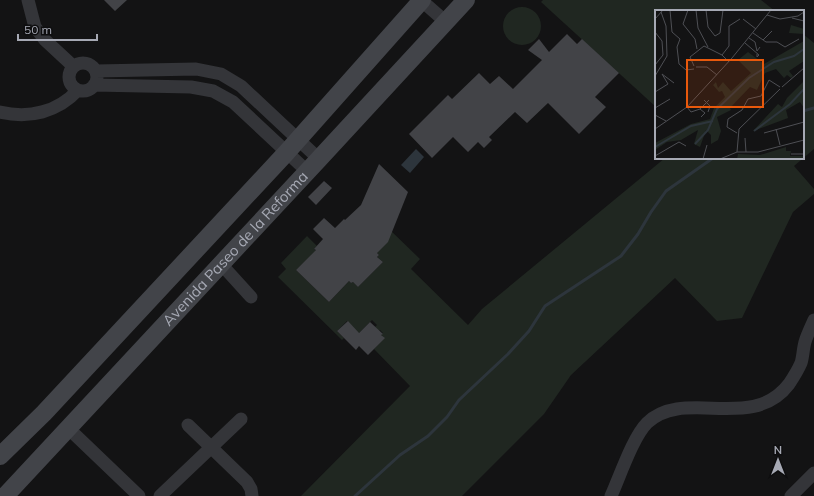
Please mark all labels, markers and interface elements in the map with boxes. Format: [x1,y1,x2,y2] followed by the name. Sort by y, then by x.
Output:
[655,10,804,159] inset map
[18,16,97,42] scale bar
[24,22,52,37] text: 50 m
[158,167,312,330] street label: Avenida Paseo de la Reforma
[758,440,798,480] north arrow
[774,443,782,457] text: N

